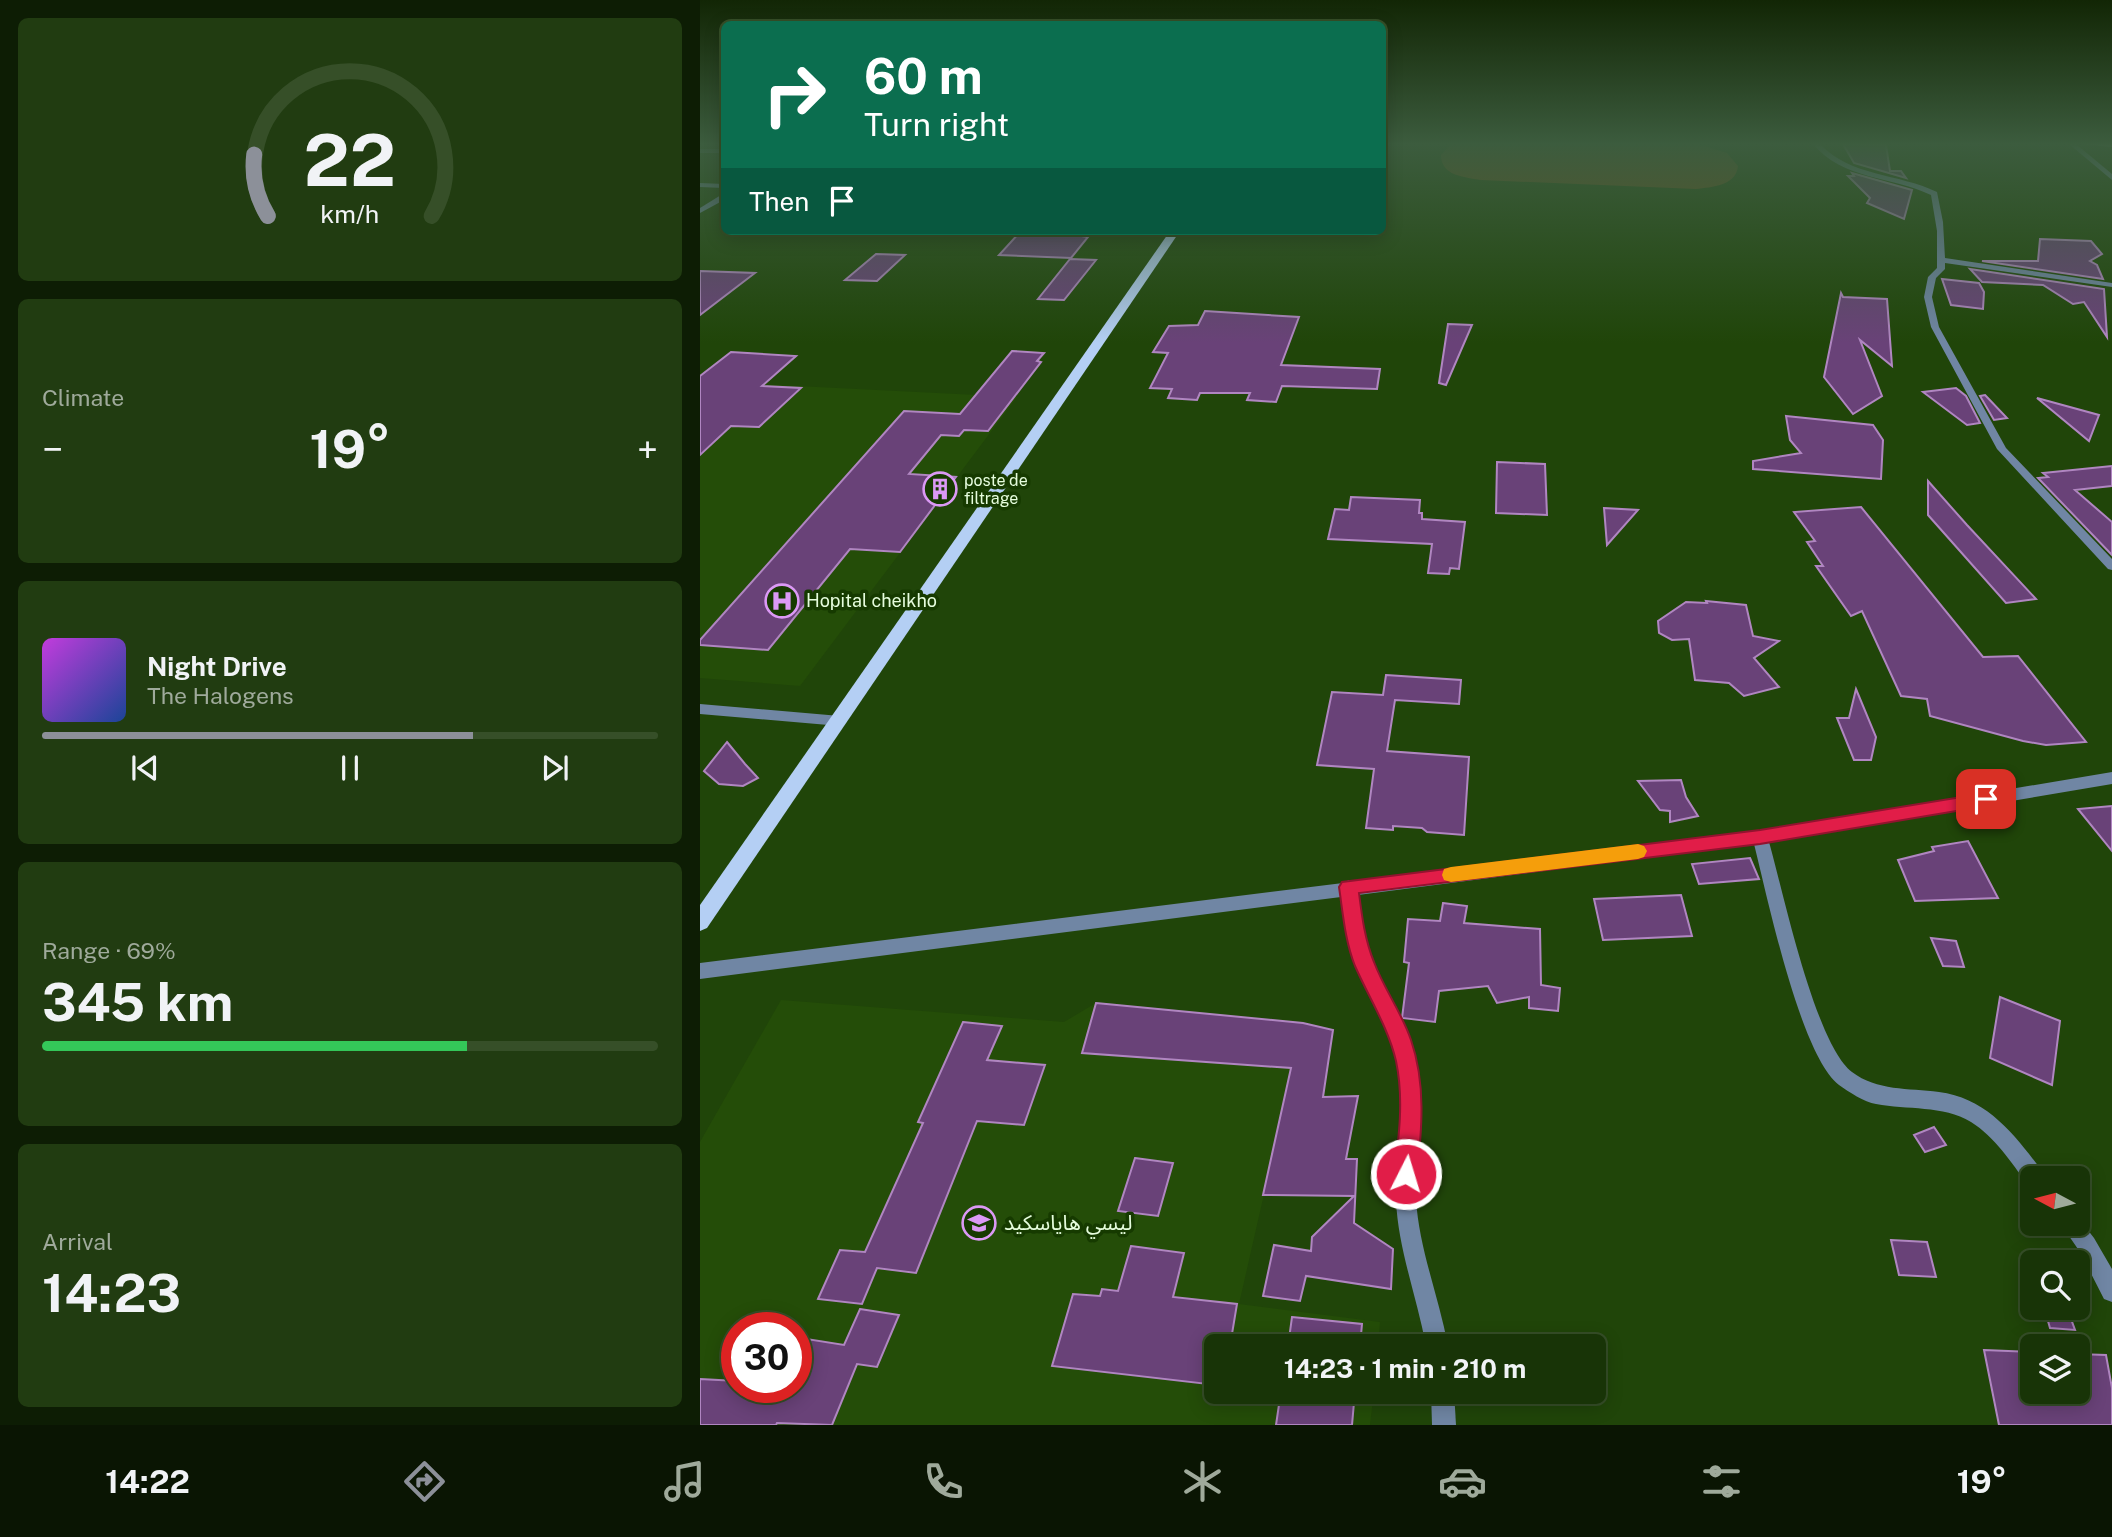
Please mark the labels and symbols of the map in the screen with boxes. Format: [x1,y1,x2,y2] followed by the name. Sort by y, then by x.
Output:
[921,470,959,508] building icon: poste de filtrage
[964,471,1028,508] place label: poste de filtrage
[763,582,801,620] hospital icon: Hopital cheikho
[806,590,937,611] place label: Hopital cheikho
[1956,769,2016,829] pin
[1369,1137,1443,1211] position arrow
[2020,1166,2090,1236] north arrow
[960,1204,998,1242] school or university icon: ليسي هاياسكيد
[1004,1210,1132,1239] place label: ليسي هاياسكيد
[721,1312,812,1403] speed limit sign: 30

